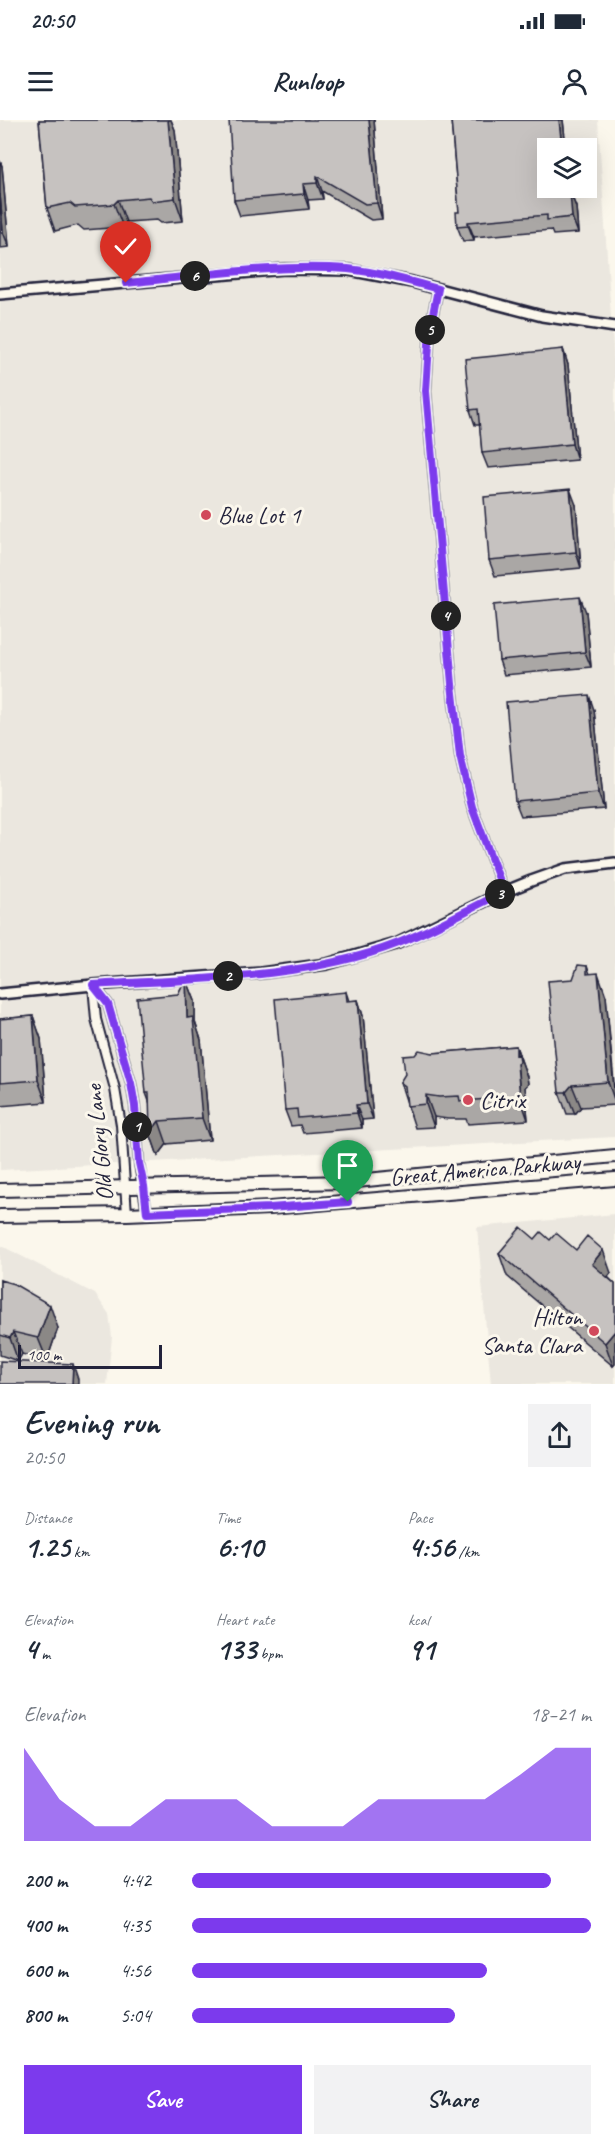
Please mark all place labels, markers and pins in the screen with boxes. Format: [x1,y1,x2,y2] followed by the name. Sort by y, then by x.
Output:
[100,221,151,283] pin
[180,261,210,291] pin: 6
[415,315,445,345] pin: 5
[218,500,302,530] place label: Blue Lot 1
[199,508,213,522] marker: Blue Lot 1
[431,601,461,631] pin: 4
[485,879,515,909] pin: 3
[213,961,243,991] pin: 2
[480,1085,527,1115] place label: Citrix
[461,1093,475,1107] marker: Citrix
[122,1112,152,1142] pin: 1
[322,1140,373,1202] pin
[481,1302,584,1360] place label: Hilton Santa Clara
[587,1324,601,1338] marker: Hilton Santa Clara

